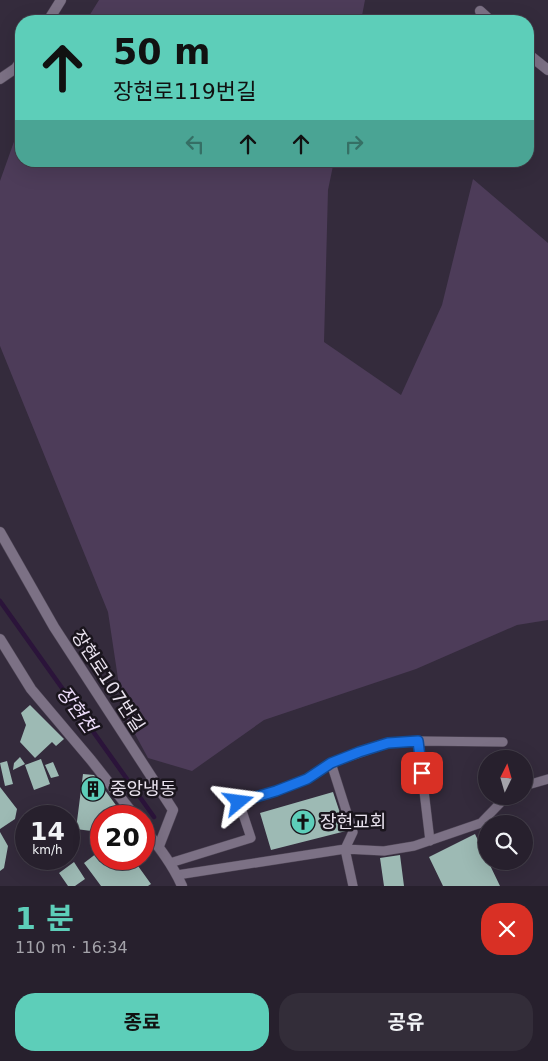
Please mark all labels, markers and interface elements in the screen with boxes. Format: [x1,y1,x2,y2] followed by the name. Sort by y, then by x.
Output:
[113,32,210,72] text: 50 m
[30,35,95,100] icon: ahead
[113,79,256,104] text: 장현로119번길
[181,130,209,158] icon: left
[234,130,262,158] icon: ahead
[287,130,315,158] icon: ahead
[340,130,368,158] icon: right
[68,626,149,736] street label: 장현로107번길
[53,681,102,738] water label: 장현천
[478,750,532,805] north arrow
[478,750,533,870] map controls
[401,752,443,794] pin
[408,759,436,787] icon: arrive
[212,775,264,827] position arrow
[80,776,106,802] building icon: 중앙냉동
[110,778,176,799] place label: 중앙냉동
[90,805,155,870] speed limit sign: 20
[290,809,316,835] church icon: 장현교회
[320,811,386,832] place label: 장현교회
[478,815,533,870] button: search
[30,817,65,846] text: 14
[32,843,63,857] text: km/h
[15,901,74,936] text: 1 분
[481,903,533,955] button: close
[15,938,128,957] text: 110 m · 16:34
[15,993,269,1051] button: 종료
[279,993,533,1051] button: 공유

